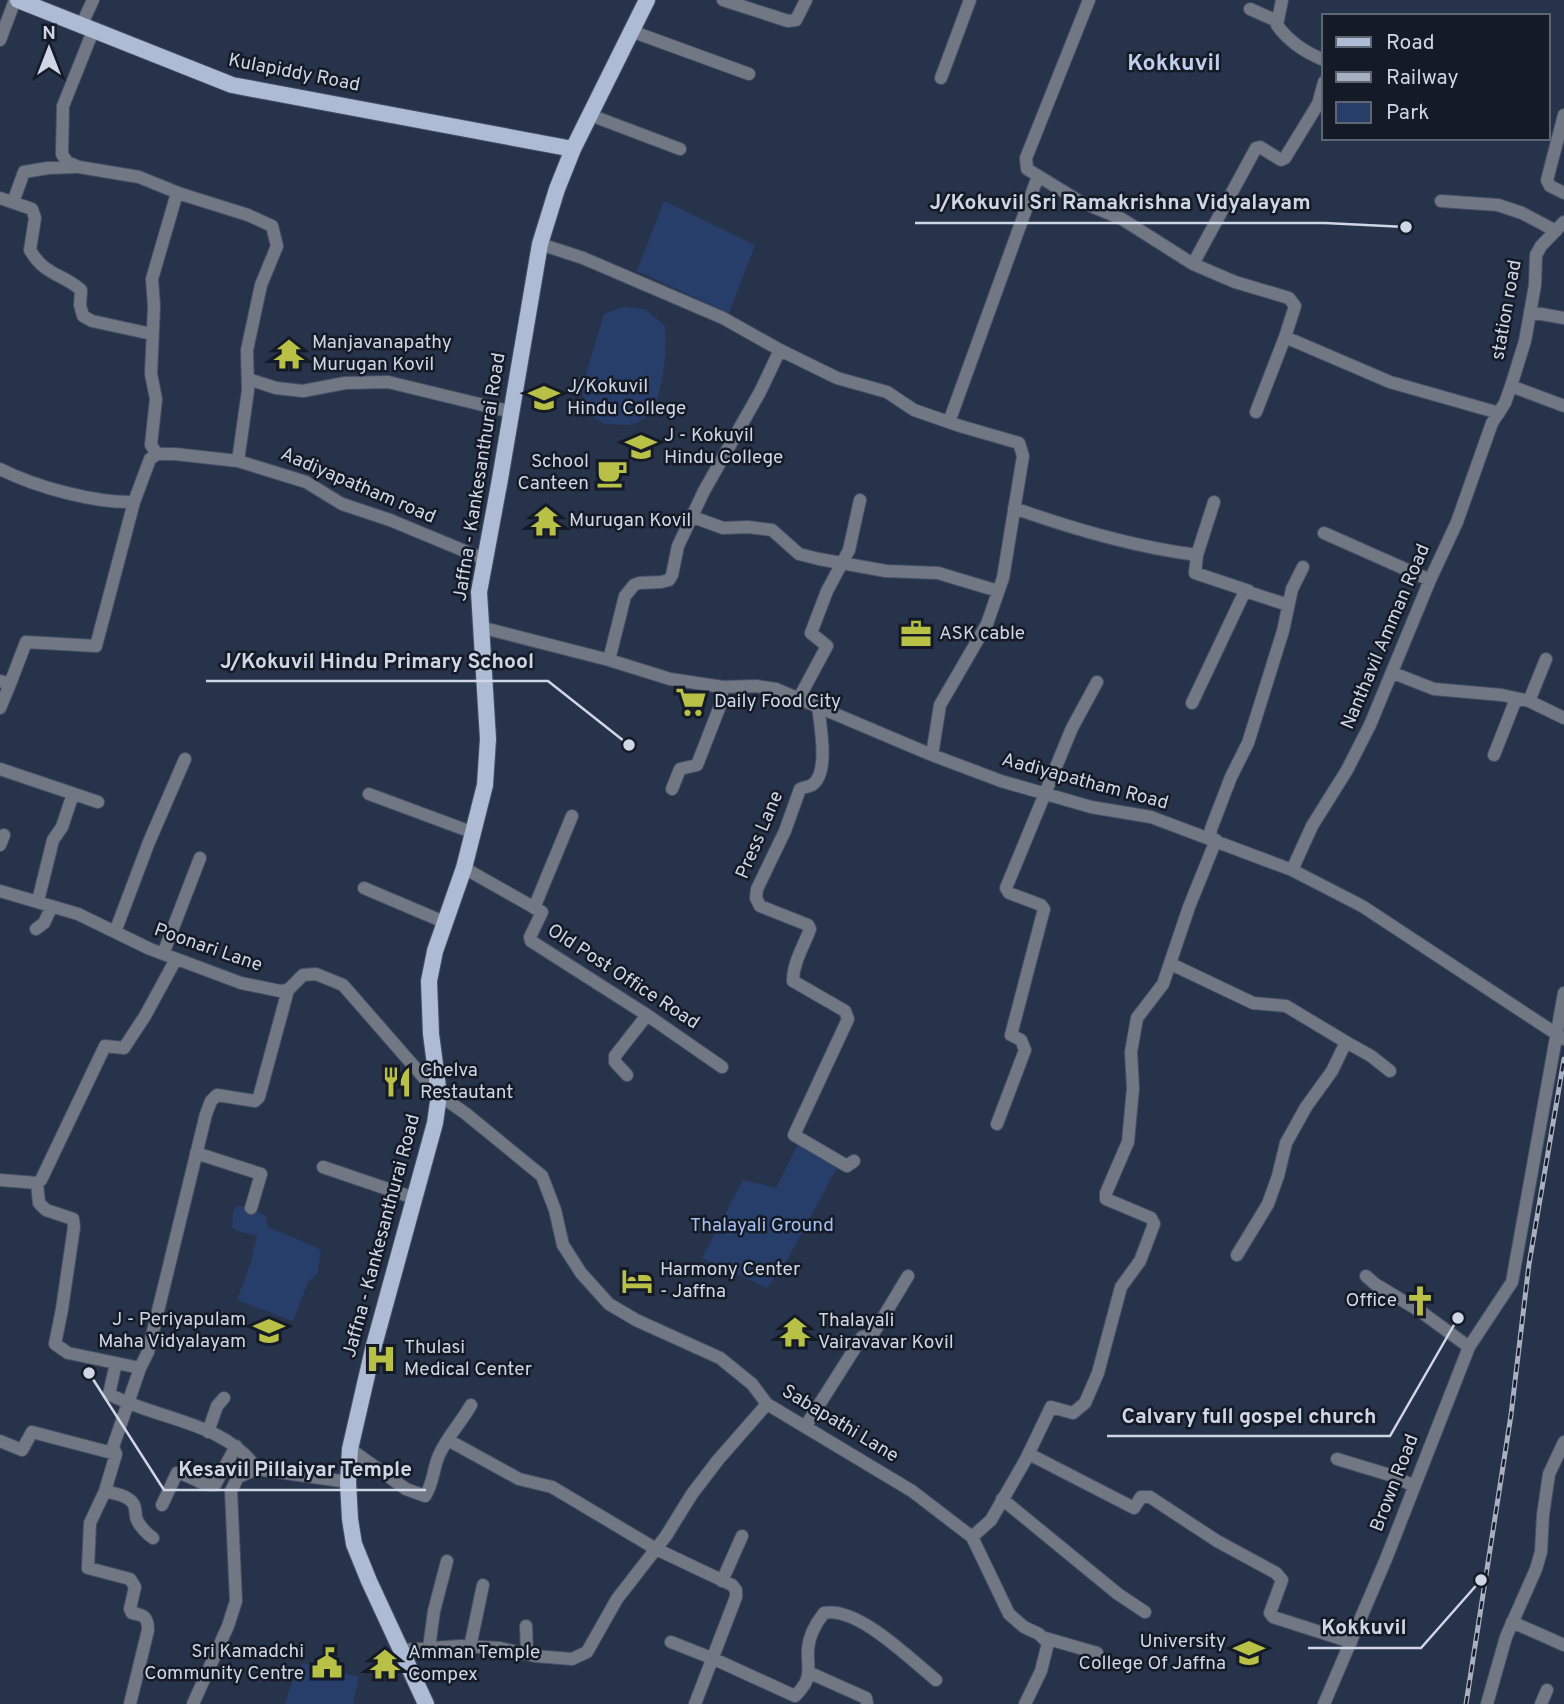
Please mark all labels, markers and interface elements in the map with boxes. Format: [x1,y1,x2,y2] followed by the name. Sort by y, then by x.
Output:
[14,14,84,84] north arrow
[1322,14,1550,140] legend
[42,22,56,46] text: N
[1386,30,1435,57] text: Road
[226,48,362,98] street label: Kulapiddy Road
[1127,50,1221,79] district label: Kokkuvil
[1386,65,1459,92] text: Railway
[1386,100,1429,127] text: Park
[915,181,1325,223] callout: J/Kokuvil Sri Ramakrishna Vidyalayam
[929,190,1311,217] text: J/Kokuvil Sri Ramakrishna Vidyalayam
[1486,258,1528,362] street label: station road
[312,331,452,377] place label: Manjavanapathy Murugan Kovil
[272,337,306,371] temple icon: Manjavanapathy Murugan Kovil
[448,351,512,603] street label: Jaffna - Kankesanthurai Road
[567,375,686,421] place label: J/Kokuvil Hindu College
[527,381,561,415] school or university icon: J/Kokuvil Hindu College
[664,424,783,470] place label: J - Kokuvil Hindu College
[624,430,658,464] school or university icon: J - Kokuvil Hindu College
[277,442,439,530] street label: Aadiyapatham road
[517,450,589,496] place label: School Canteen
[595,456,629,490] cafe icon: School Canteen
[529,504,563,538] temple icon: Murugan Kovil
[569,509,691,533] place label: Murugan Kovil
[1336,541,1436,733] street label: Nanthavil Amman Road
[899,617,933,651] office icon: ASK cable
[939,622,1025,646] place label: ASK cable
[206,639,548,681] callout: J/Kokuvil Hindu Primary School
[220,649,534,676] text: J/Kokuvil Hindu Primary School
[674,685,708,719] supermarket icon: Daily Food City
[714,690,841,714] place label: Daily Food City
[999,748,1171,816] street label: Aadiyapatham Road
[731,787,789,883] street label: Press Lane
[151,918,265,978] street label: Poonari Lane
[542,919,704,1035] street label: Old Post Office Road
[420,1059,513,1105] place label: Chelva Restautant
[380,1065,414,1099] restaurant icon: Chelva Restautant
[338,1112,426,1360] street label: Jaffna - Kankesanthurai Road
[690,1214,834,1238] park label: Thalayali Ground
[660,1258,801,1304] place label: Harmony Center - Jaffna
[620,1264,654,1298] hotel icon: Harmony Center - Jaffna
[1403,1284,1437,1318] church icon: Office
[1346,1289,1397,1313] place label: Office
[98,1308,246,1354] place label: J - Periyapulam Maha Vidyalayam
[818,1309,954,1355] place label: Thalayali Vairavavar Kovil
[252,1314,286,1348] school or university icon: J - Periyapulam Maha Vidyalayam
[778,1315,812,1349] temple icon: Thalayali Vairavavar Kovil
[404,1336,533,1382] place label: Thulasi Medical Center
[364,1342,398,1376] hospital icon: Thulasi Medical Center
[777,1380,903,1468] street label: Sabapathi Lane
[1107,1394,1390,1436] callout: Calvary full gospel church
[1122,1404,1376,1431] text: Calvary full gospel church
[1365,1431,1425,1535] street label: Brown Road
[164,1448,426,1490] callout: Kesavil Pillaiyar Temple
[178,1457,412,1484] text: Kesavil Pillaiyar Temple
[1308,1606,1421,1648] callout: Kokkuvil
[1321,1615,1407,1642] text: Kokkuvil
[1079,1630,1226,1676] place label: University College Of Jaffna
[1232,1636,1266,1670] school or university icon: University College Of Jaffna
[144,1640,304,1686] place label: Sri Kamadchi Community Centre
[408,1641,540,1687] place label: Amman Temple Compex
[310,1646,344,1680] public building icon: Sri Kamadchi Community Centre
[368,1647,402,1681] temple icon: Amman Temple Compex

